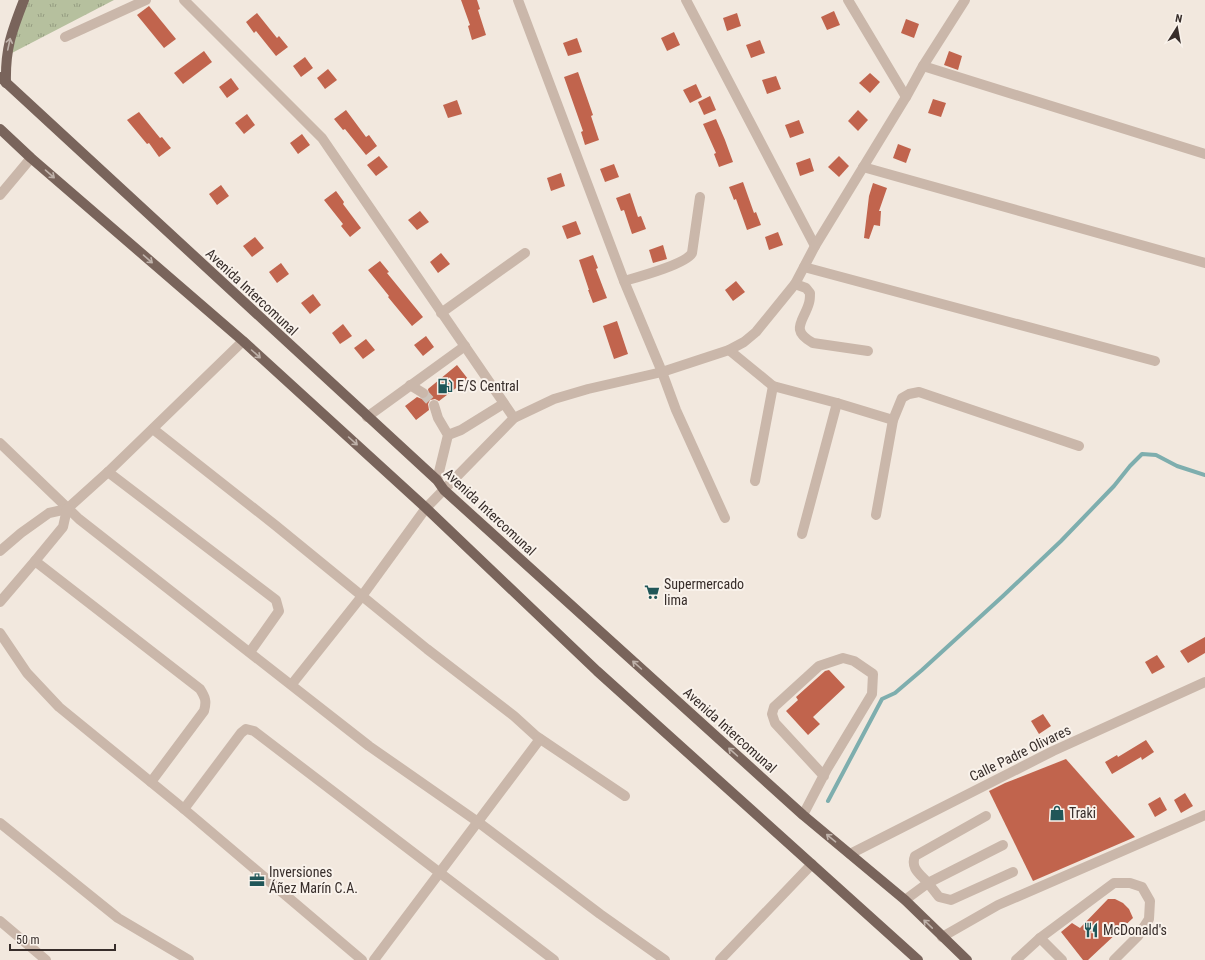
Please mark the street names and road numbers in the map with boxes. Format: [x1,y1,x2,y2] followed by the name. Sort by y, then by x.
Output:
[203,245,301,339] street label: Avenida Intercomunal
[441,465,539,559] street label: Avenida Intercomunal
[680,684,780,776] street label: Avenida Intercomunal
[967,722,1073,784] street label: Calle Padre Olivares

